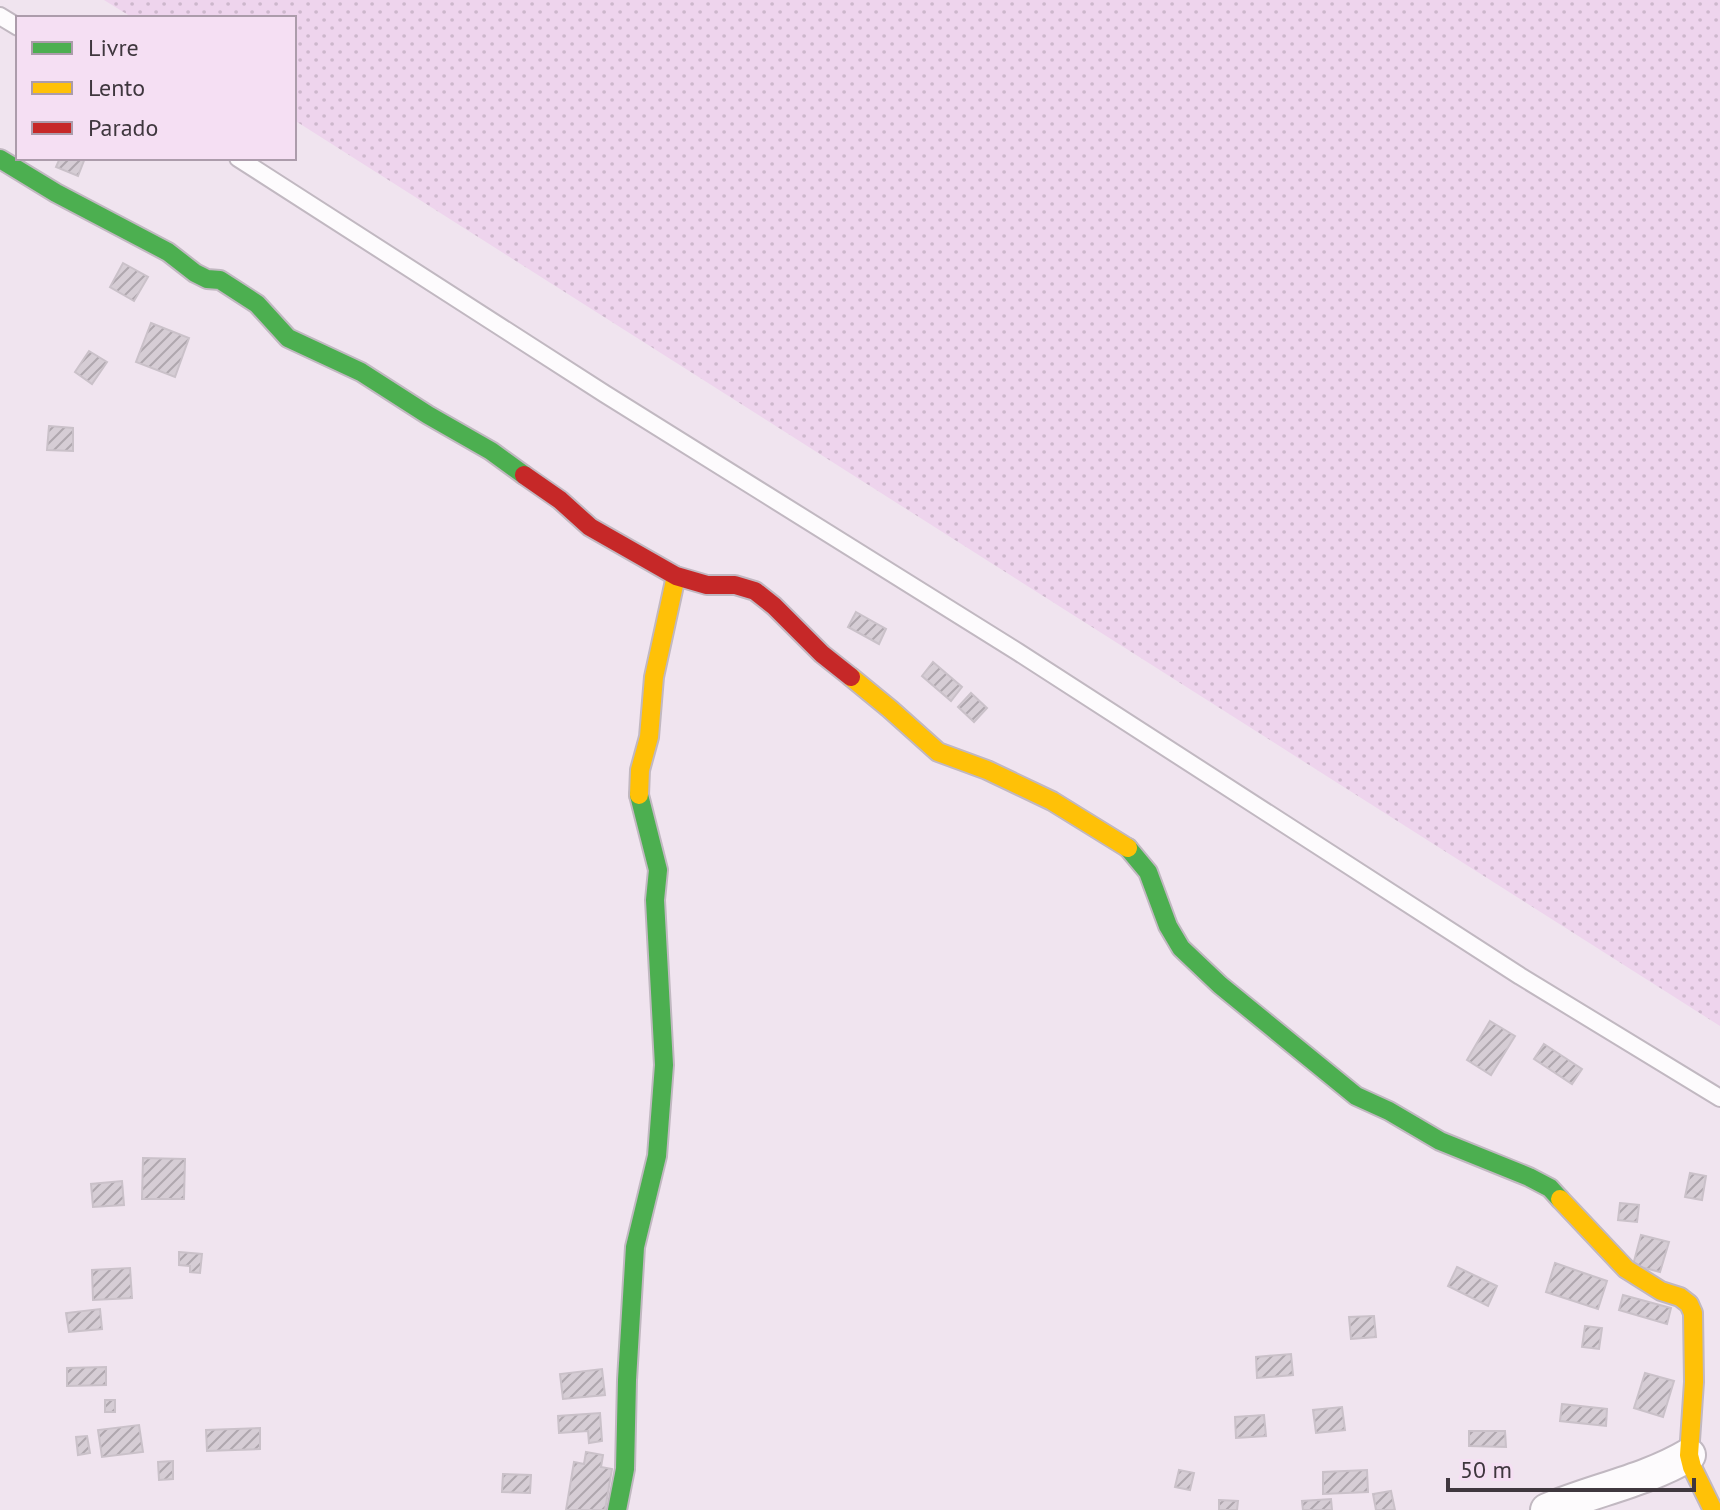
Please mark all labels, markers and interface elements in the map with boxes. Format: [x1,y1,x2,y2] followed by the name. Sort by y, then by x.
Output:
[16,16,296,160] legend
[88,32,139,63] text: Livre
[88,72,145,103] text: Lento
[88,112,158,143] text: Parado
[1448,1442,1694,1492] scale bar
[1460,1454,1512,1485] text: 50 m

